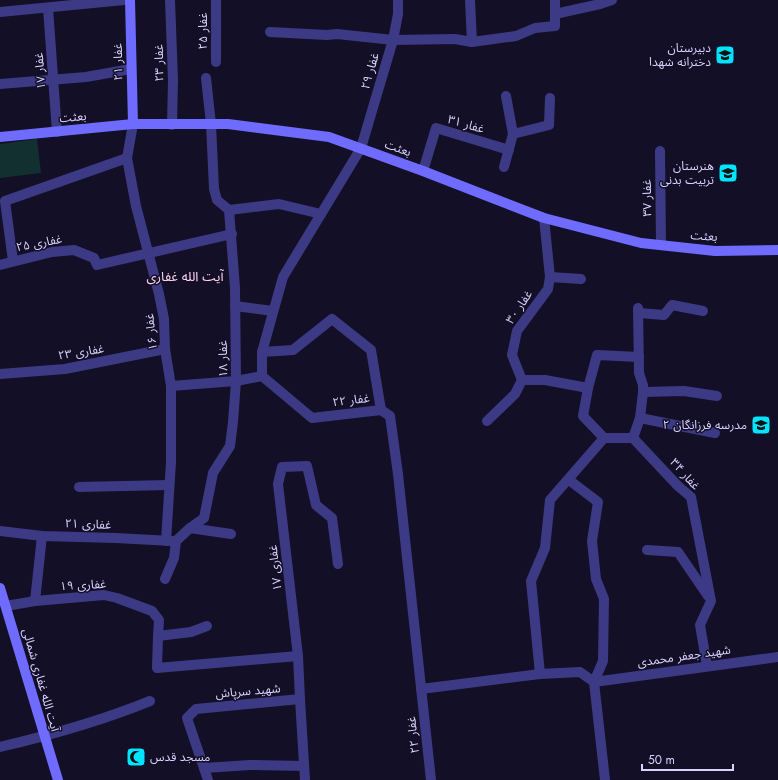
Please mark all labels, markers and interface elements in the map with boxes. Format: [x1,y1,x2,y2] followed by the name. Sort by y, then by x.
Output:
[194,12,212,50] street label: غفار ۲۵
[649,39,711,71] place label: دبیرستان دخترانه شهدا
[109,43,127,81] street label: غفار ۲۱
[150,44,168,82] street label: غفار ۲۳
[714,44,736,66] school or university icon: دبیرستان دخترانه شهدا
[356,51,384,91] street label: غفار ۲۹
[30,52,50,90] street label: غفار ۱۷
[59,107,87,127] street label: بعثت
[446,110,486,138] street label: غفار ۳۱
[382,135,414,161] street label: بعثت
[660,157,714,189] place label: هنرستان تربیت بدنی
[717,162,739,184] school or university icon: هنرستان تربیت بدنی
[638,179,656,217] street label: غفار ۳۷
[690,226,718,246] street label: بعثت
[15,230,63,256] street label: غفاری ۲۵
[146,267,225,286] district label: آیت الله غفاری
[501,287,537,327] street label: غفار ۳۰
[140,313,162,351] street label: غفار ۱۶
[57,339,105,365] street label: غفاری ۲۳
[214,340,232,378] street label: غفار ۱۸
[331,389,371,411] street label: غفار ۲۲
[750,414,772,436] school or university icon: مدرسه فرزانگان ۲
[663,416,747,434] place label: مدرسه فرزانگان ۲
[666,454,704,494] street label: غفار ۳۴
[65,514,111,534] street label: غفاری ۲۱
[264,544,286,592] street label: غفاری ۱۷
[59,575,107,595] street label: غفاری ۱۹
[18,626,64,734] street label: آیت الله غفاری شمالی
[636,641,732,671] street label: شهید جعفر محمدی
[215,679,281,703] street label: شهید سرپاش
[402,716,424,754] street label: غفار ۲۲
[125,746,147,768] mosque icon: مسجد قدس
[642,746,733,772] scale bar
[150,748,210,766] place label: مسجد قدس
[648,751,675,769] text: 50 m

